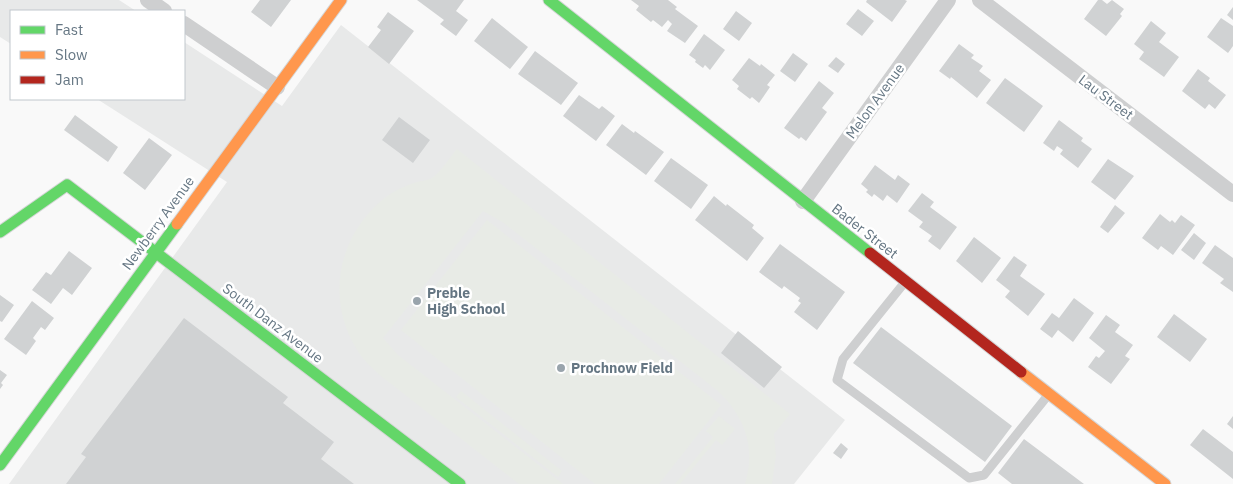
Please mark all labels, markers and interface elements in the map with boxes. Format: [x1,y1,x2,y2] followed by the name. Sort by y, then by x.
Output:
[10,10,185,100] legend
[55,20,83,39] text: Fast
[55,45,88,64] text: Slow
[842,60,909,142] street label: Melon Avenue
[55,70,84,89] text: Jam
[1075,71,1137,124] street label: Lau Street
[118,172,198,273] street label: Newberry Avenue
[828,200,902,263] street label: Bader Street
[219,279,327,367] street label: South Danz Avenue
[427,284,505,318] place label: Preble High School
[411,295,423,307] marker: Preble High School
[571,359,673,377] place label: Prochnow Field
[555,362,567,374] marker: Prochnow Field

